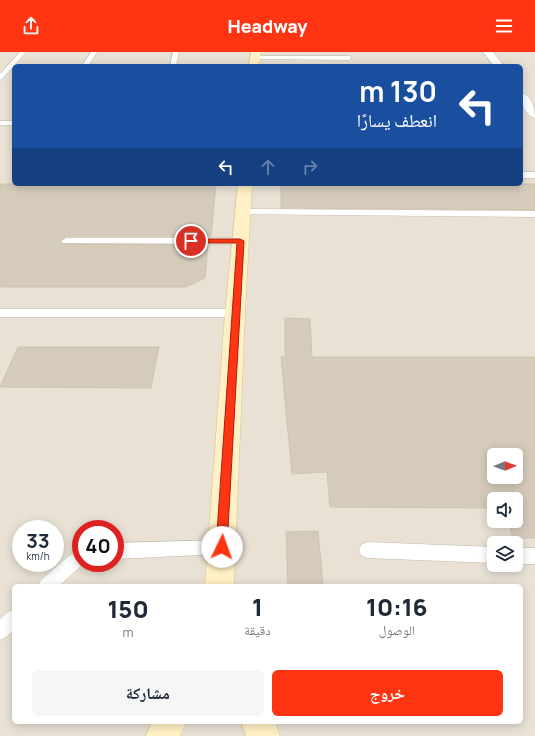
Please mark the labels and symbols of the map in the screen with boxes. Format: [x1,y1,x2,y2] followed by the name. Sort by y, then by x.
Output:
[174,224,208,258] pin
[487,448,523,484] north arrow
[72,520,124,572] speed limit sign: 40
[201,526,243,568] position arrow

